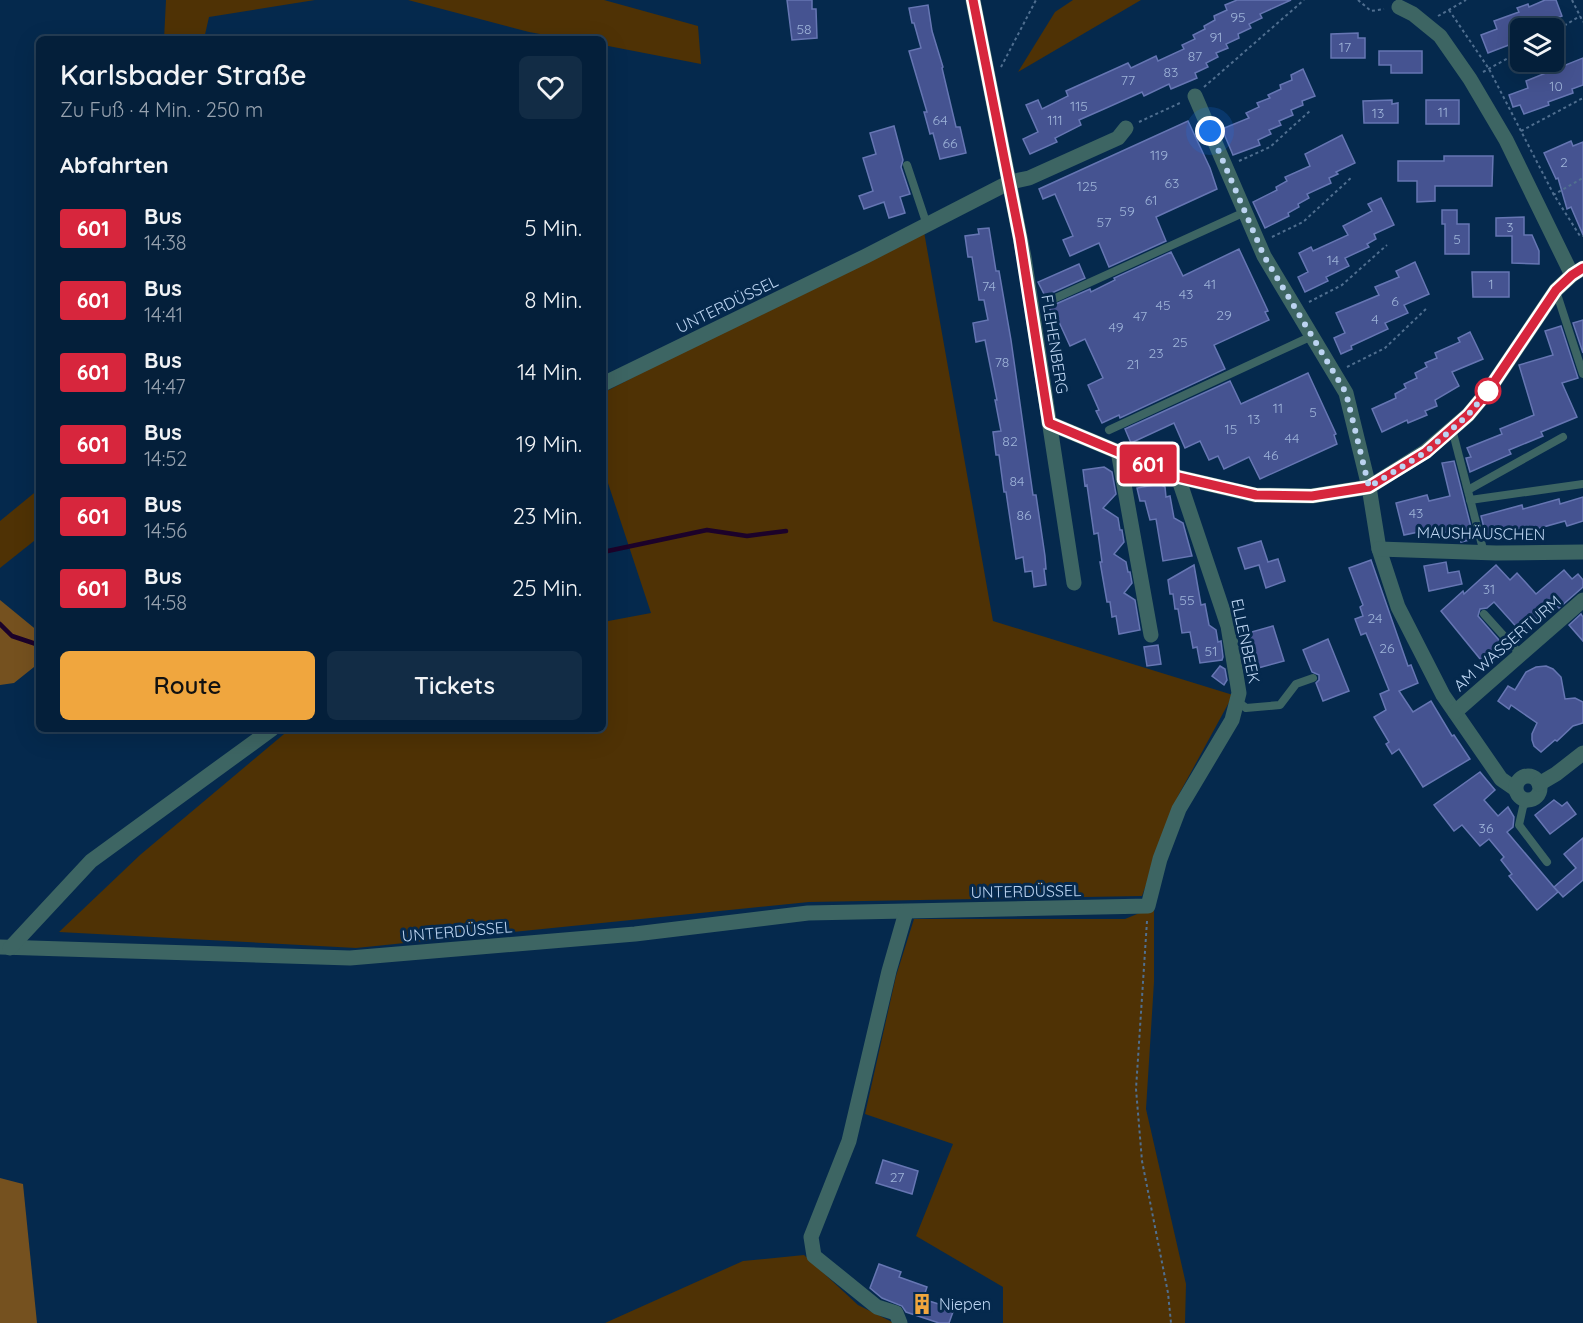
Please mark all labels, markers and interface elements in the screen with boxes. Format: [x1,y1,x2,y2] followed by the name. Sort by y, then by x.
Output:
[1230,8,1246,26] house number: 95
[1510,18,1564,72] map controls
[1510,18,1564,72] button: layers
[796,20,812,38] house number: 58
[1209,28,1223,46] house number: 91
[1339,38,1351,56] house number: 17
[1188,47,1202,65] house number: 87
[519,56,582,119] button: heart
[60,57,307,92] text: Karlsbader Straße
[1164,63,1178,81] house number: 83
[1121,71,1135,89] house number: 77
[1549,77,1563,95] house number: 10
[60,97,263,122] text: Zu Fuß · 4 Min. · 250 m
[1070,97,1088,115] house number: 115
[1438,103,1448,121] house number: 11
[1372,104,1384,122] house number: 13
[932,111,948,129] house number: 64
[1047,111,1063,129] house number: 111
[1195,116,1225,146] your location
[942,134,958,152] house number: 66
[1150,146,1168,164] house number: 119
[60,151,169,179] text: Abfahrten
[1560,153,1568,171] house number: 2
[1165,174,1179,192] house number: 63
[1077,177,1097,195] house number: 125
[1145,191,1157,209] house number: 61
[144,202,182,230] text: Bus
[1119,202,1135,220] house number: 59
[1097,213,1111,231] house number: 57
[524,214,582,242] text: 5 Min.
[77,215,109,241] text: 601
[1506,218,1514,236] house number: 3
[144,230,187,255] text: 14:38
[1453,230,1461,248] house number: 5
[1327,251,1339,269] house number: 14
[673,271,782,337] street label: UNTERDÜSSEL
[144,274,182,302] text: Bus
[1204,275,1216,293] house number: 41
[1488,275,1494,293] house number: 1
[982,277,996,295] house number: 74
[1179,285,1193,303] house number: 43
[525,286,582,314] text: 8 Min.
[77,287,109,313] text: 601
[1391,292,1399,310] house number: 6
[1037,293,1073,395] street label: FLEHENBERG
[1155,296,1171,314] house number: 45
[144,302,183,327] text: 14:41
[1216,306,1232,324] house number: 29
[1133,307,1147,325] house number: 47
[1371,310,1379,328] house number: 4
[1109,318,1124,336] house number: 49
[1172,333,1188,351] house number: 25
[1148,344,1164,362] house number: 23
[144,346,182,374] text: Bus
[995,353,1009,371] house number: 78
[1127,355,1139,373] house number: 21
[517,358,582,386] text: 14 Min.
[77,359,109,385] text: 601
[144,374,186,399] text: 14:47
[1475,378,1501,404] unlabelled marker
[1273,399,1283,417] house number: 11
[1309,403,1317,421] house number: 5
[1248,410,1260,428] house number: 13
[144,418,182,446] text: Bus
[1225,420,1237,438] house number: 15
[1285,429,1299,447] house number: 44
[516,430,582,458] text: 19 Min.
[77,431,109,457] text: 601
[1002,432,1018,450] house number: 82
[1114,444,1182,484] line badge: 601
[144,446,187,471] text: 14:52
[1264,446,1279,464] house number: 46
[1132,451,1164,477] text: 601
[1010,472,1024,490] house number: 84
[144,490,182,518] text: Bus
[513,502,582,530] text: 23 Min.
[77,503,109,529] text: 601
[1409,504,1423,522] house number: 43
[1016,506,1032,524] house number: 86
[144,518,187,543] text: 14:56
[1417,522,1545,544] street label: MAUSHÄUSCHEN
[144,562,182,590] text: Bus
[512,574,582,602] text: 25 Min.
[77,575,109,601] text: 601
[1483,580,1495,598] house number: 31
[144,590,187,615] text: 14:58
[1179,591,1195,609] house number: 55
[1449,591,1565,695] street label: AM WASSERTURM
[1227,597,1265,685] street label: ELLENBEEK
[1368,609,1382,627] house number: 24
[1379,639,1395,657] house number: 26
[1205,642,1217,660] house number: 51
[60,651,315,720] button: Route
[327,651,582,720] button: Tickets
[1479,819,1494,837] house number: 36
[970,880,1082,902] street label: UNTERDÜSSEL
[401,916,514,946] street label: UNTERDÜSSEL
[890,1168,904,1186] house number: 27
[910,1292,934,1316] building icon: Niepen
[939,1294,991,1314] place label: Niepen

